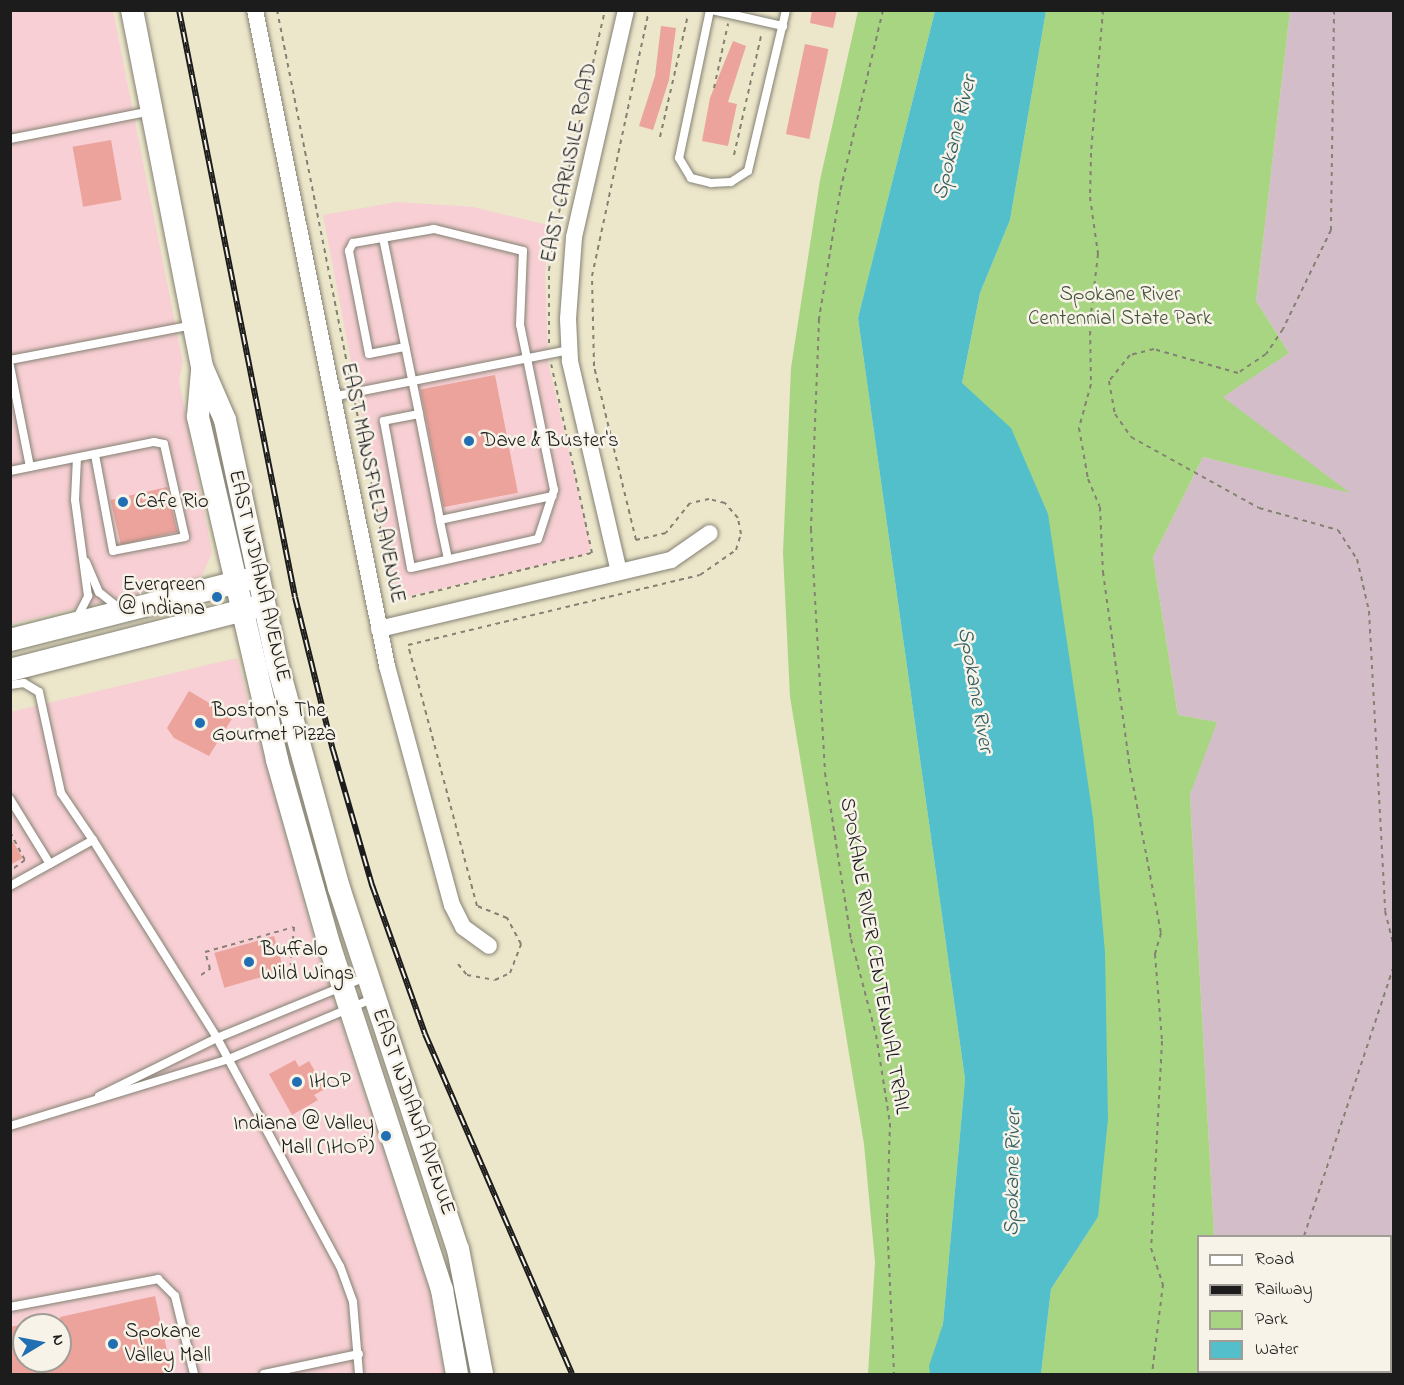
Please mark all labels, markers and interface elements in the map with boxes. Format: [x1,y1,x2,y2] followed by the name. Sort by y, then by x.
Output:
[537,61,603,265] street label: EAST CARLISILE ROAD
[928,73,984,203] water label: Spokane River
[1028,282,1212,332] park label: Spokane River Centennial State Park
[334,360,410,606] street label: EAST MANSFIELD AVENUE
[481,428,619,454] place label: Dave & Buster's
[462,434,476,448] marker: Dave & Buster's
[222,468,296,684] street label: EAST INDIANA AVENUE
[135,489,209,515] place label: Cafe Rio
[116,495,130,509] marker: Cafe Rio
[119,572,205,622] place label: Evergreen @ Indiana
[210,590,224,604] marker: Evergreen @ Indiana
[950,625,998,755] water label: Spokane River
[212,698,336,748] place label: Boston's The Gourmet Pizza
[193,716,207,730] marker: Boston's The Gourmet Pizza
[834,796,914,1116] street label: SPOKANE RIVER CENTENNIAL TRAIL
[261,937,354,987] place label: Buffalo Wild Wings
[242,955,256,969] marker: Buffalo Wild Wings
[366,1005,460,1219] street label: EAST INDIANA AVENUE
[309,1069,351,1095] place label: IHOP
[290,1075,304,1089] marker: IHOP
[1000,1110,1028,1236] water label: Spokane River
[233,1111,374,1161] place label: Indiana @ Valley Mall (IHOP)
[379,1129,393,1143] marker: Indiana @ Valley Mall (IHOP)
[1197,1235,1392,1373] legend
[1255,1247,1294,1273] text: Road
[1255,1277,1312,1303] text: Railway
[1255,1307,1288,1333] text: Park
[12,1313,72,1373] north arrow
[125,1319,211,1369] place label: Spokane Valley Mall
[45,1333,71,1348] text: N
[106,1337,120,1351] marker: Spokane Valley Mall
[1255,1337,1298,1363] text: Water

